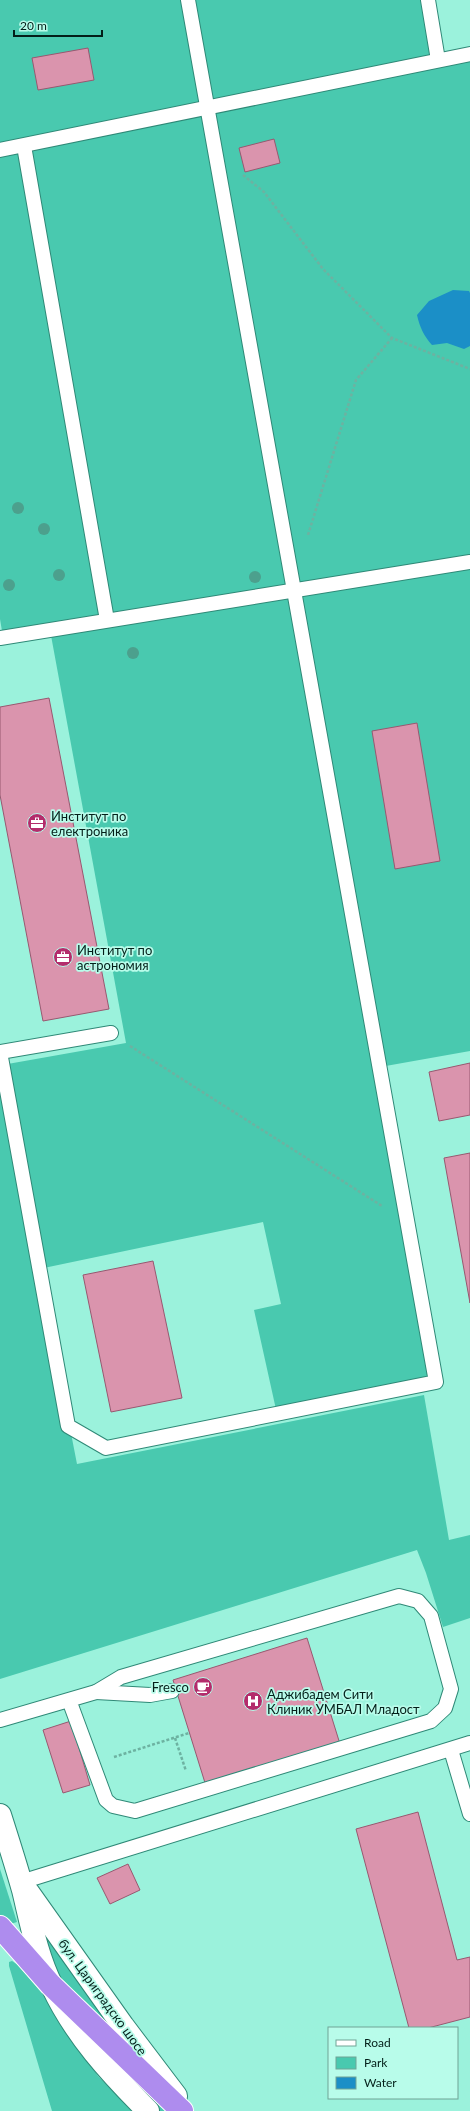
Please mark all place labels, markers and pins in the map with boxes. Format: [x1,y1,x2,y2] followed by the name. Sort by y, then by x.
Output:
[51,808,128,839] place label: Институт по електроника
[26,812,48,834] office icon: Институт по електроника
[77,942,152,973] place label: Институт по астрономия
[52,946,74,968] office icon: Институт по астрономия
[192,1676,214,1698] cafe icon: Fresco
[152,1679,189,1695] place label: Fresco
[267,1686,420,1717] place label: Аджибадем Сити Клиник УМБАЛ Младост
[242,1690,264,1712] hospital icon: Аджибадем Сити Клиник УМБАЛ Младост

